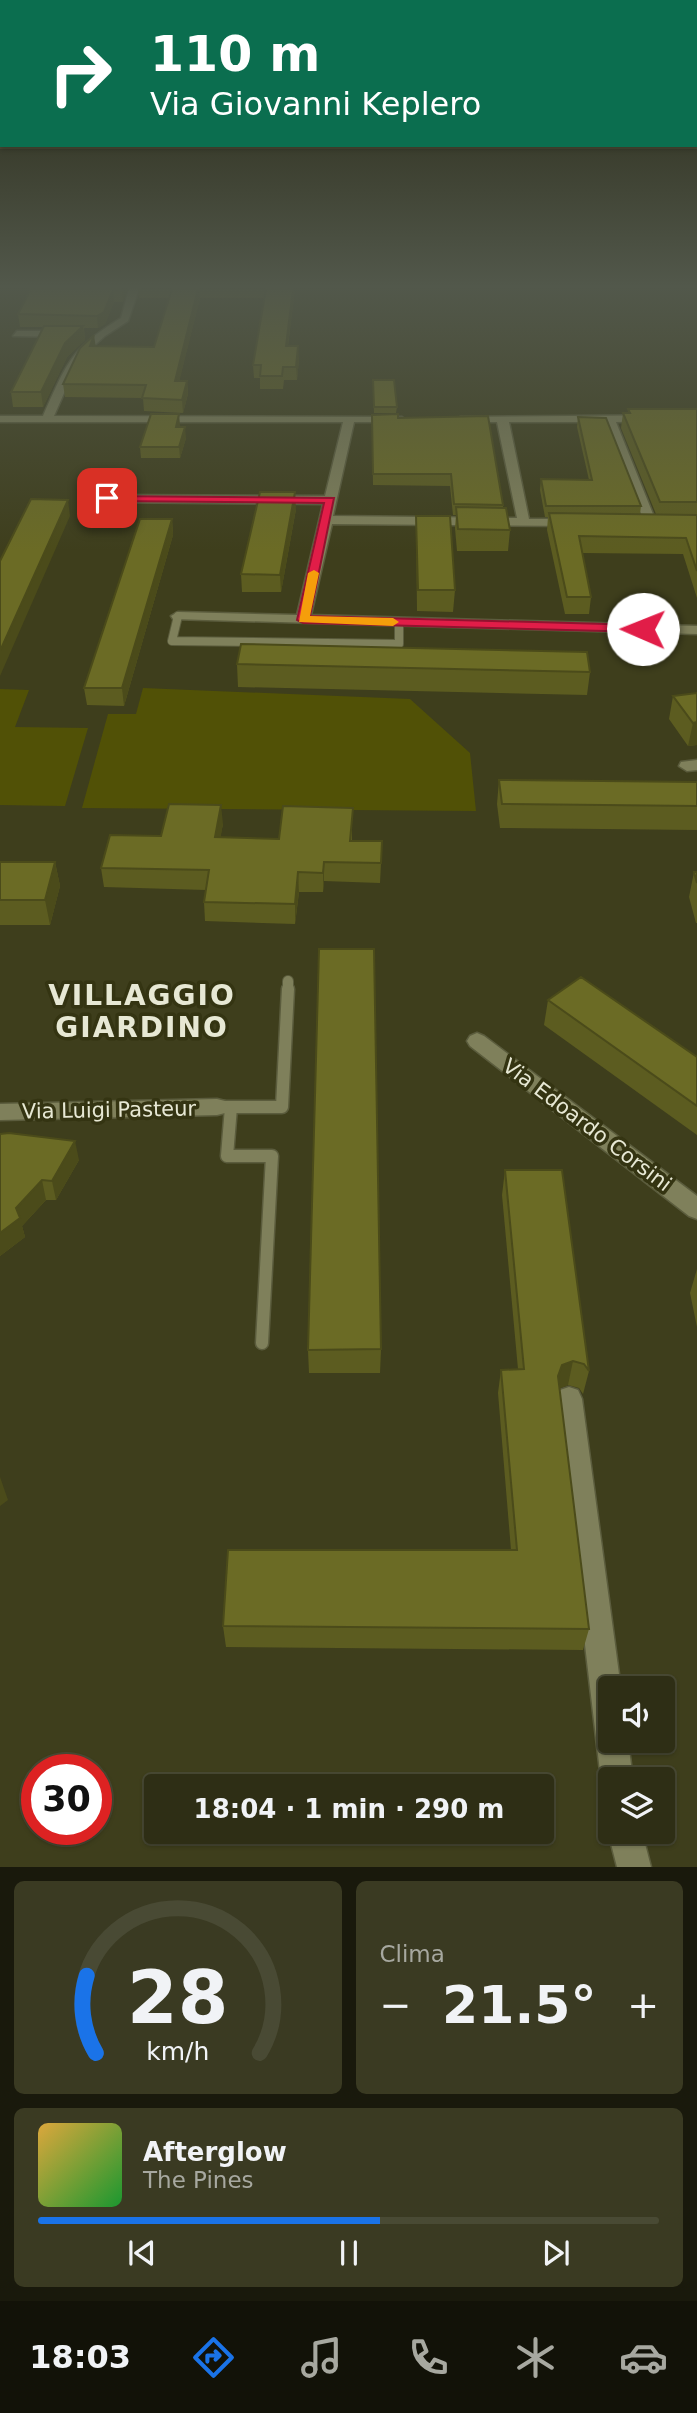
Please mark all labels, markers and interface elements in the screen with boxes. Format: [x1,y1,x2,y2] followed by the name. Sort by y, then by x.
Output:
[150,26,320,83] text: 110 m
[35,28,126,119] icon: right
[150,85,481,123] text: Via Giovanni Keplero
[77,468,137,528] pin
[88,479,126,517] icon: arrive
[606,592,680,666] position arrow
[48,979,236,1044] district label: VILLAGGIO GIARDINO
[498,1054,676,1196] street label: Via Edoardo Corsini
[22,1096,197,1124] street label: Via Luigi Pasteur
[598,1676,675,1844] map controls
[598,1676,675,1753] button: sound
[21,1754,112,1845] speed limit sign: 30
[598,1767,675,1844] button: layers
[194,1794,504,1824] text: 18:04 · 1 min · 290 m
[380,1941,445,1967] text: Clima
[127,1956,228,2041] text: 28
[442,1975,596,2035] text: 21.5°
[380,1983,411,2027] text: −
[627,1983,659,2027] text: +
[146,2037,209,2066] text: km/h
[143,2137,287,2167] text: Afterglow
[143,2167,254,2193] text: The Pines
[123,2234,161,2272] icon: previous
[330,2234,368,2272] icon: pause
[537,2234,575,2272] icon: next
[189,2333,238,2382] icon: directions
[297,2333,346,2382] icon: music
[404,2333,453,2382] icon: phone
[511,2333,560,2382] icon: climate
[619,2333,668,2382] icon: car
[29,2338,131,2376] text: 18:03

